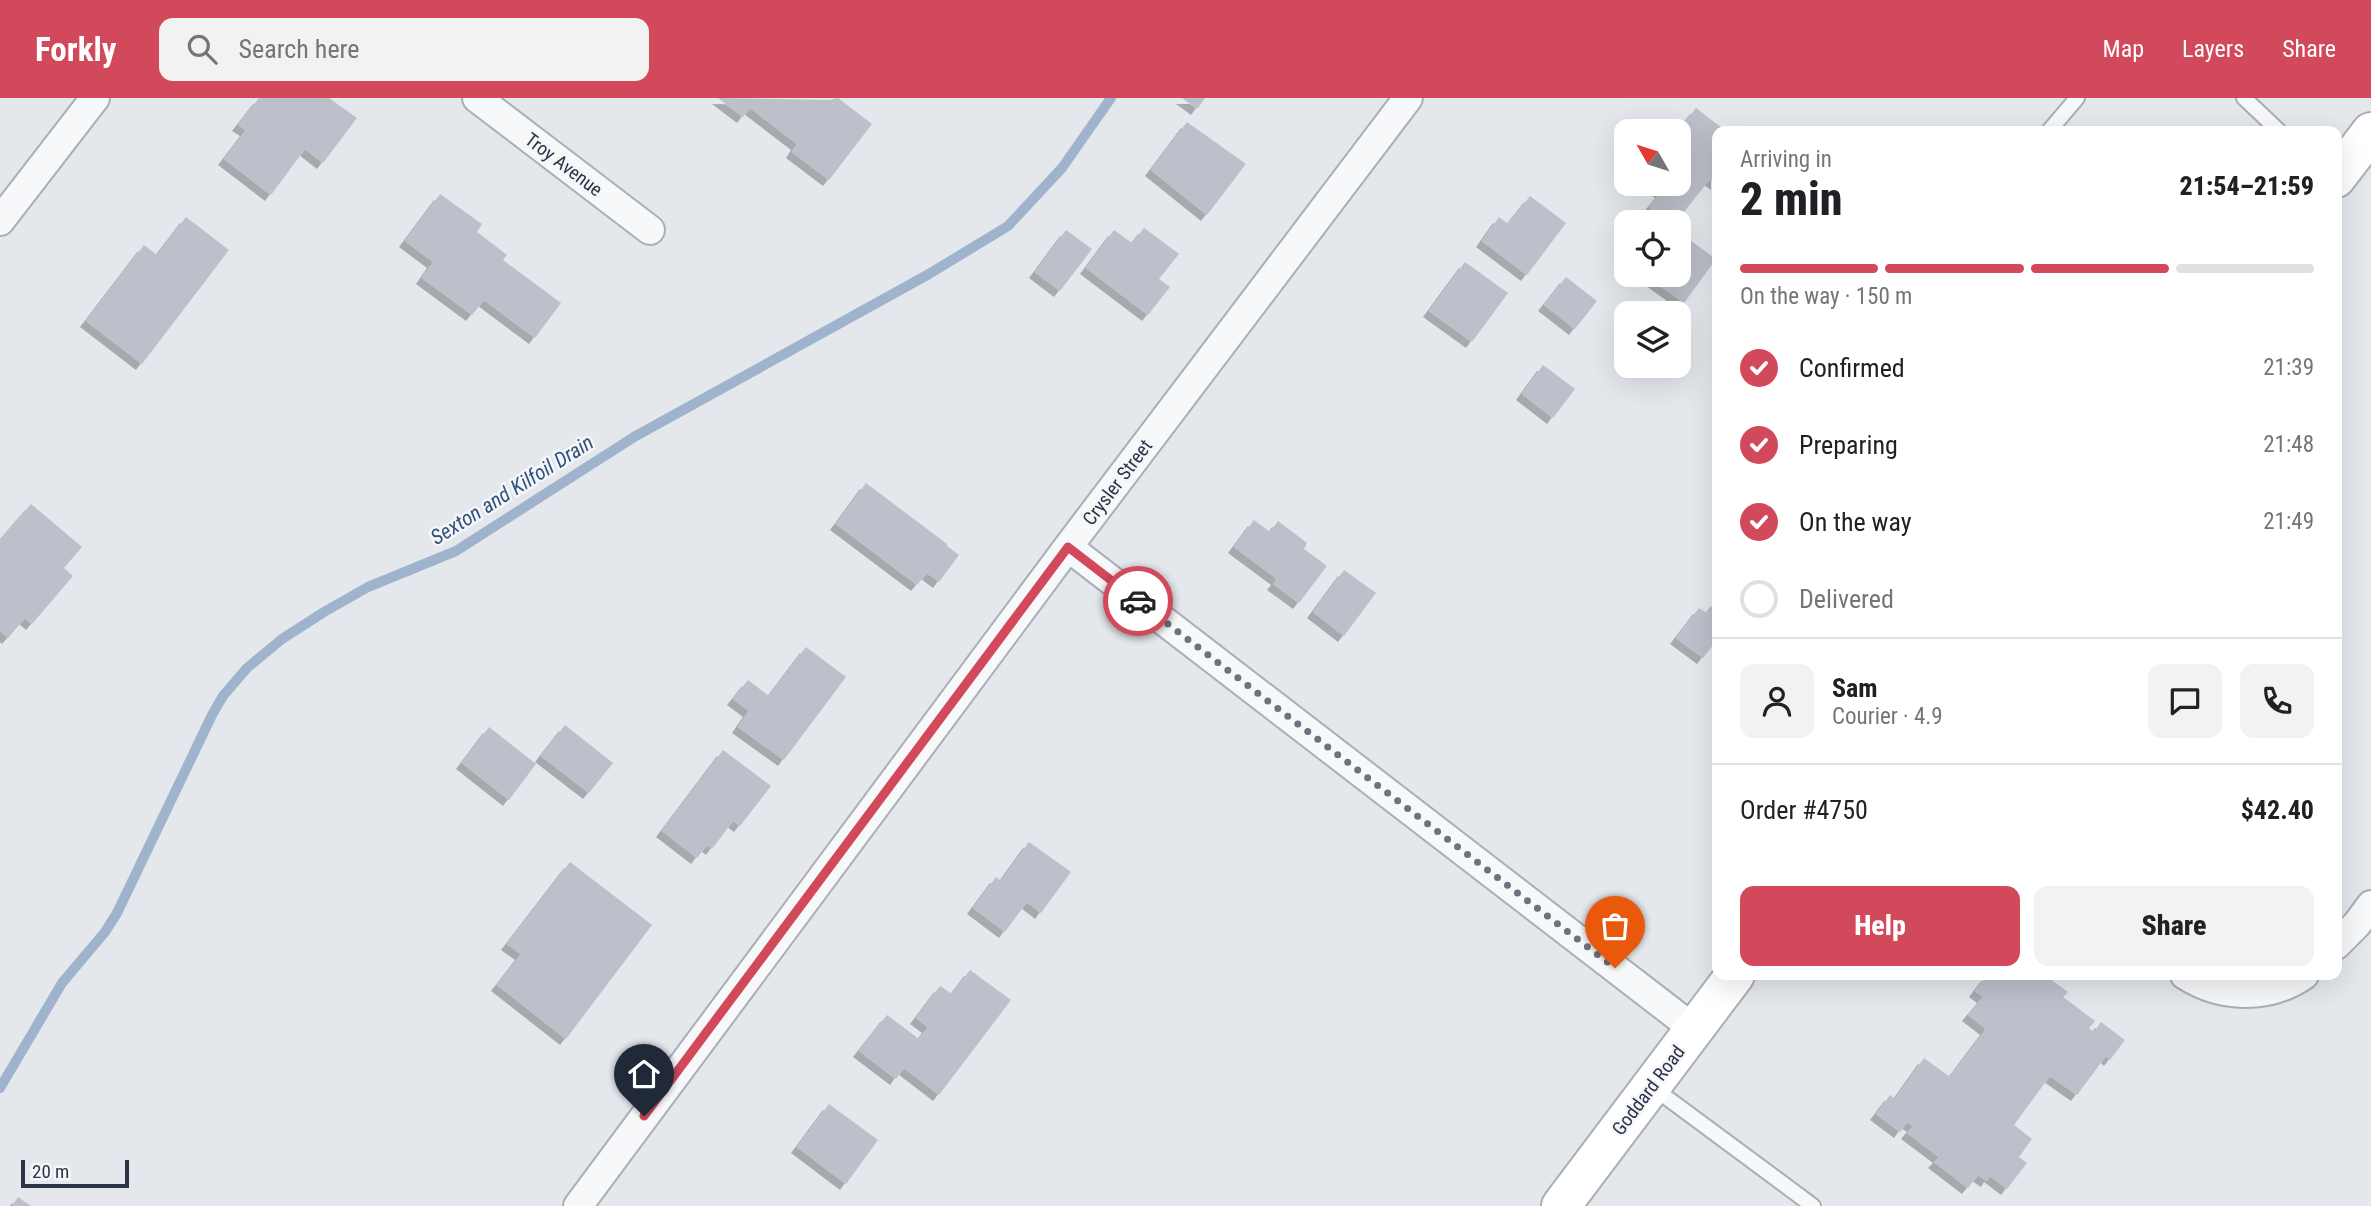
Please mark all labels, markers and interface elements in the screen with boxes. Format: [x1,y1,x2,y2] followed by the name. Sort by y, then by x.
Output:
[159,18,649,81] search box
[35,30,117,69] text: Forkly
[183,30,221,68] icon: search
[239,34,359,64] text: Search here
[2103,35,2144,63] text: Map
[2182,35,2244,63] text: Layers
[2282,35,2336,63] text: Share
[1614,119,1690,196] north arrow
[1614,119,1691,378] map controls
[520,128,607,201] street label: Troy Avenue
[1740,146,1832,173] text: Arriving in
[2180,171,2314,201] text: 21:54–21:59
[1740,172,1843,226] text: 2 min
[1614,210,1691,287] button: locate
[1740,283,1912,310] text: On the way · 150 m
[1614,301,1691,378] button: layers
[1740,349,1778,387] icon: check
[1799,353,1905,383] text: Confirmed
[2263,354,2314,381] text: 21:39
[1740,426,1778,464] icon: check
[426,430,598,550] water label: Sexton and Kilfoil Drain
[1799,430,1898,460] text: Preparing
[2263,431,2314,458] text: 21:48
[1078,435,1157,530] street label: Crysler Street
[1740,503,1778,541] icon: check
[1799,507,1912,537] text: On the way
[2263,508,2314,535] text: 21:49
[1103,566,1173,636] courier
[1119,582,1157,620] icon: car
[1799,584,1894,614] text: Delivered
[1740,664,1814,738] button: person
[2148,664,2222,738] button: chat
[2240,664,2314,738] button: phone
[1832,673,1878,703] text: Sam
[1832,703,1943,730] text: Courier · 4.9
[1740,795,1868,825] text: Order #4750
[2241,795,2314,825] text: $42.40
[1740,886,2020,966] button: Help
[2034,886,2314,966] button: Share
[1585,896,1645,968] pin
[1596,907,1634,945] icon: bag
[1607,1041,1690,1140] street label: Goddard Road
[614,1044,674,1116] pin
[625,1055,663,1093] icon: home
[21,1157,130,1189] scale bar
[32,1160,69,1183] text: 20 m

